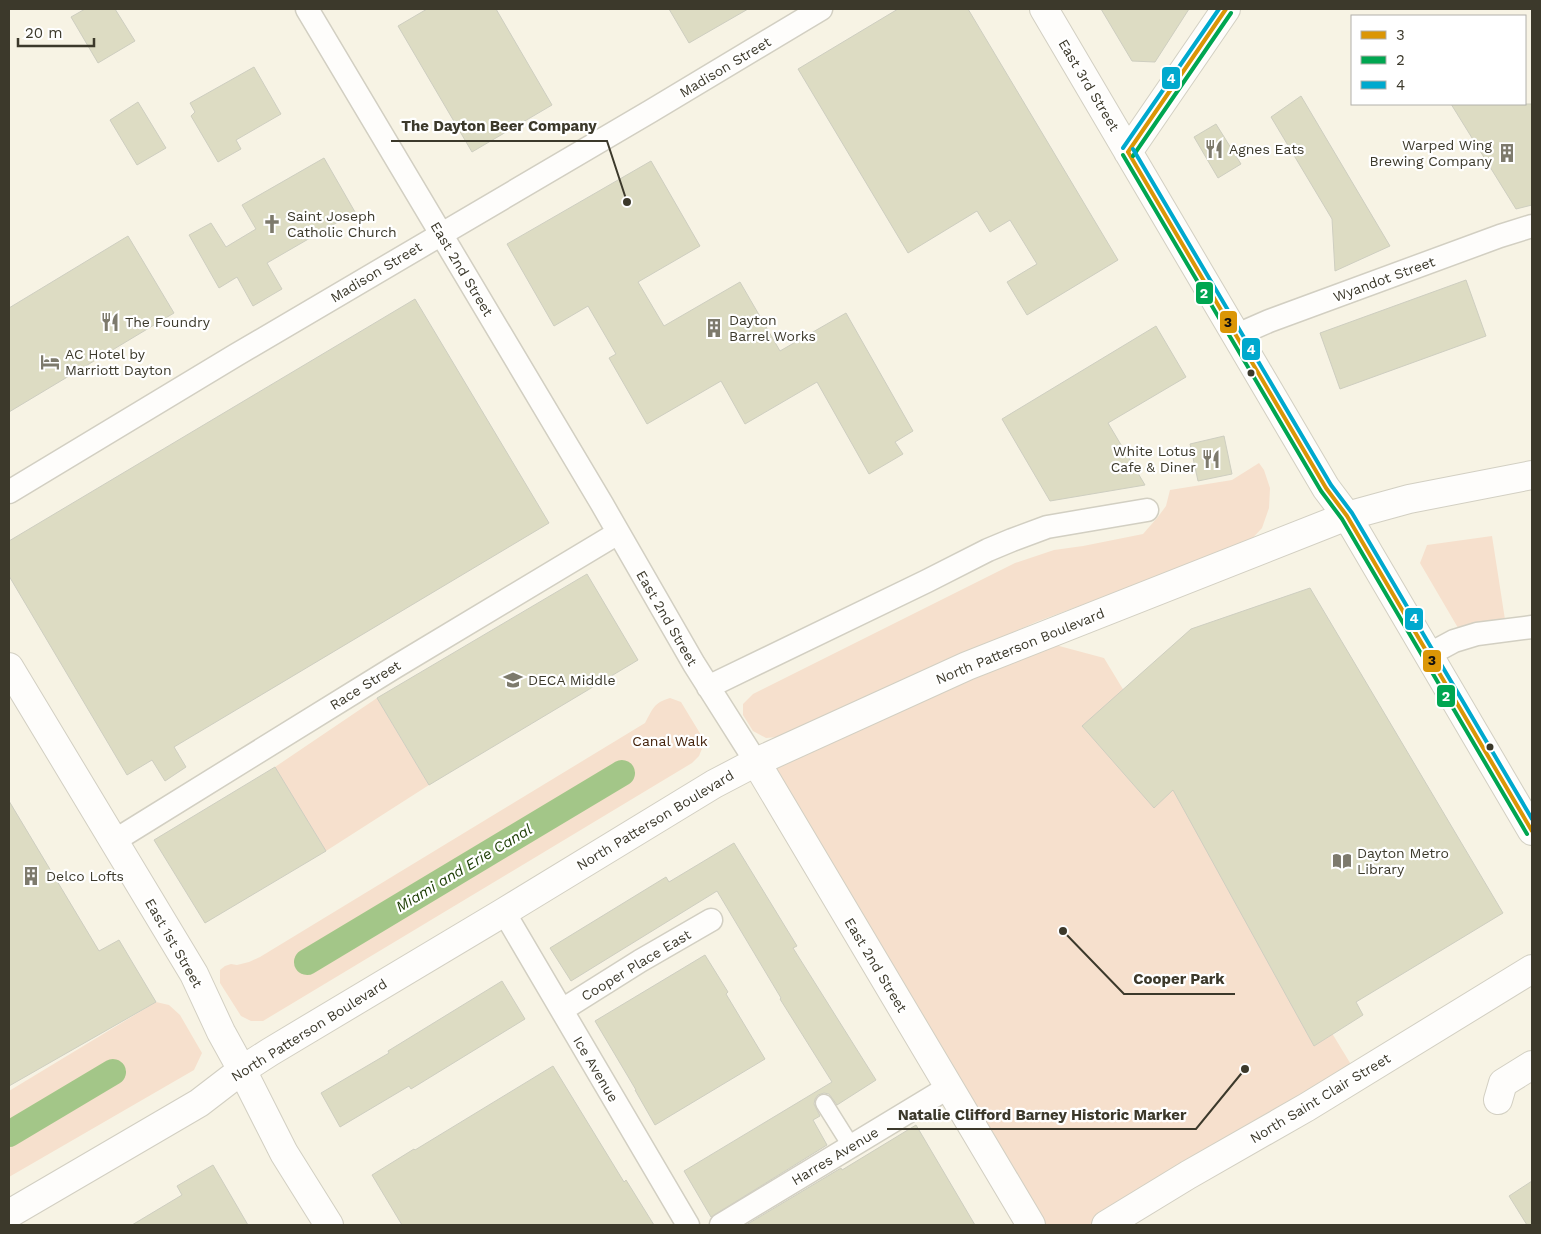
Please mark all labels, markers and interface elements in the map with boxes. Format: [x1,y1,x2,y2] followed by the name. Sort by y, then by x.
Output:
[18,15,94,47] scale bar
[1351,15,1526,105] legend
[25,24,63,42] text: 20 m
[1396,26,1405,44] text: 3
[676,33,774,101] street label: Madison Street
[1055,36,1123,134] street label: East 3rd Street
[1396,51,1405,69] text: 2
[1161,66,1181,90] line badge: 4
[1166,70,1176,86] text: 4
[1396,76,1405,94] text: 4
[391,111,607,141] callout: The Dayton Beer Company
[401,117,597,135] text: The Dayton Beer Company
[1369,137,1493,169] place label: Warped Wing Brewing Company
[1203,138,1225,160] restaurant icon: Agnes Eats
[1229,141,1304,157] place label: Agnes Eats
[1496,142,1518,164] building icon: Warped Wing Brewing Company
[287,208,397,240] place label: Saint Joseph Catholic Church
[261,213,283,235] church icon: Saint Joseph Catholic Church
[427,219,497,319] street label: East 2nd Street
[327,238,425,306] street label: Madison Street
[1331,253,1437,305] street label: Wyandot Street
[1195,281,1214,305] line badge: 2
[1200,285,1208,301] text: 2
[1219,310,1238,334] line badge: 3
[99,311,121,333] restaurant icon: The Foundry
[729,312,816,344] place label: Dayton Barrel Works
[125,314,211,330] place label: The Foundry
[1224,314,1232,330] text: 3
[703,317,725,339] building icon: Dayton Barrel Works
[1241,337,1261,361] line badge: 4
[1246,341,1256,357] text: 4
[65,346,172,378] place label: AC Hotel by Marriott Dayton
[39,351,61,373] hotel icon: AC Hotel by Marriott Dayton
[1246,368,1256,378] unlabelled marker
[1111,443,1196,475] place label: White Lotus Cafe & Diner
[1200,448,1222,470] restaurant icon: White Lotus Cafe & Diner
[633,567,701,669] street label: East 2nd Street
[933,605,1107,687] street label: North Patterson Boulevard
[1404,607,1424,631] line badge: 4
[1409,610,1419,626] text: 4
[1422,649,1442,673] line badge: 3
[1428,652,1436,668] text: 3
[327,657,403,713] street label: Race Street
[502,669,524,691] school or university icon: DECA Middle
[528,672,615,688] place label: DECA Middle
[1436,684,1456,708] line badge: 2
[1442,688,1450,704] text: 2
[632,733,708,749] park label: Canal Walk
[1485,742,1495,752] unlabelled marker
[574,767,736,873] street label: North Patterson Boulevard
[393,820,536,916] water label: Miami and Erie Canal
[1357,845,1449,877] place label: Dayton Metro Library
[1331,850,1353,872] library icon: Dayton Metro Library
[20,865,42,887] building icon: Delco Lofts
[46,868,124,884] place label: Delco Lofts
[142,896,206,991] street label: East 1st Street
[841,915,911,1015] street label: East 2nd Street
[578,926,694,1004] street label: Cooper Place East
[1124,964,1235,994] callout: Cooper Park
[1133,970,1225,988] text: Cooper Park
[228,975,390,1085] street label: North Patterson Boulevard
[570,1033,622,1105] street label: Ice Avenue
[1247,1050,1393,1146] street label: North Saint Clair Street
[887,1099,1196,1129] callout: Natalie Clifford Barney Historic Marker
[898,1106,1187,1124] text: Natalie Clifford Barney Historic Marker
[789,1124,881,1188] street label: Harres Avenue

